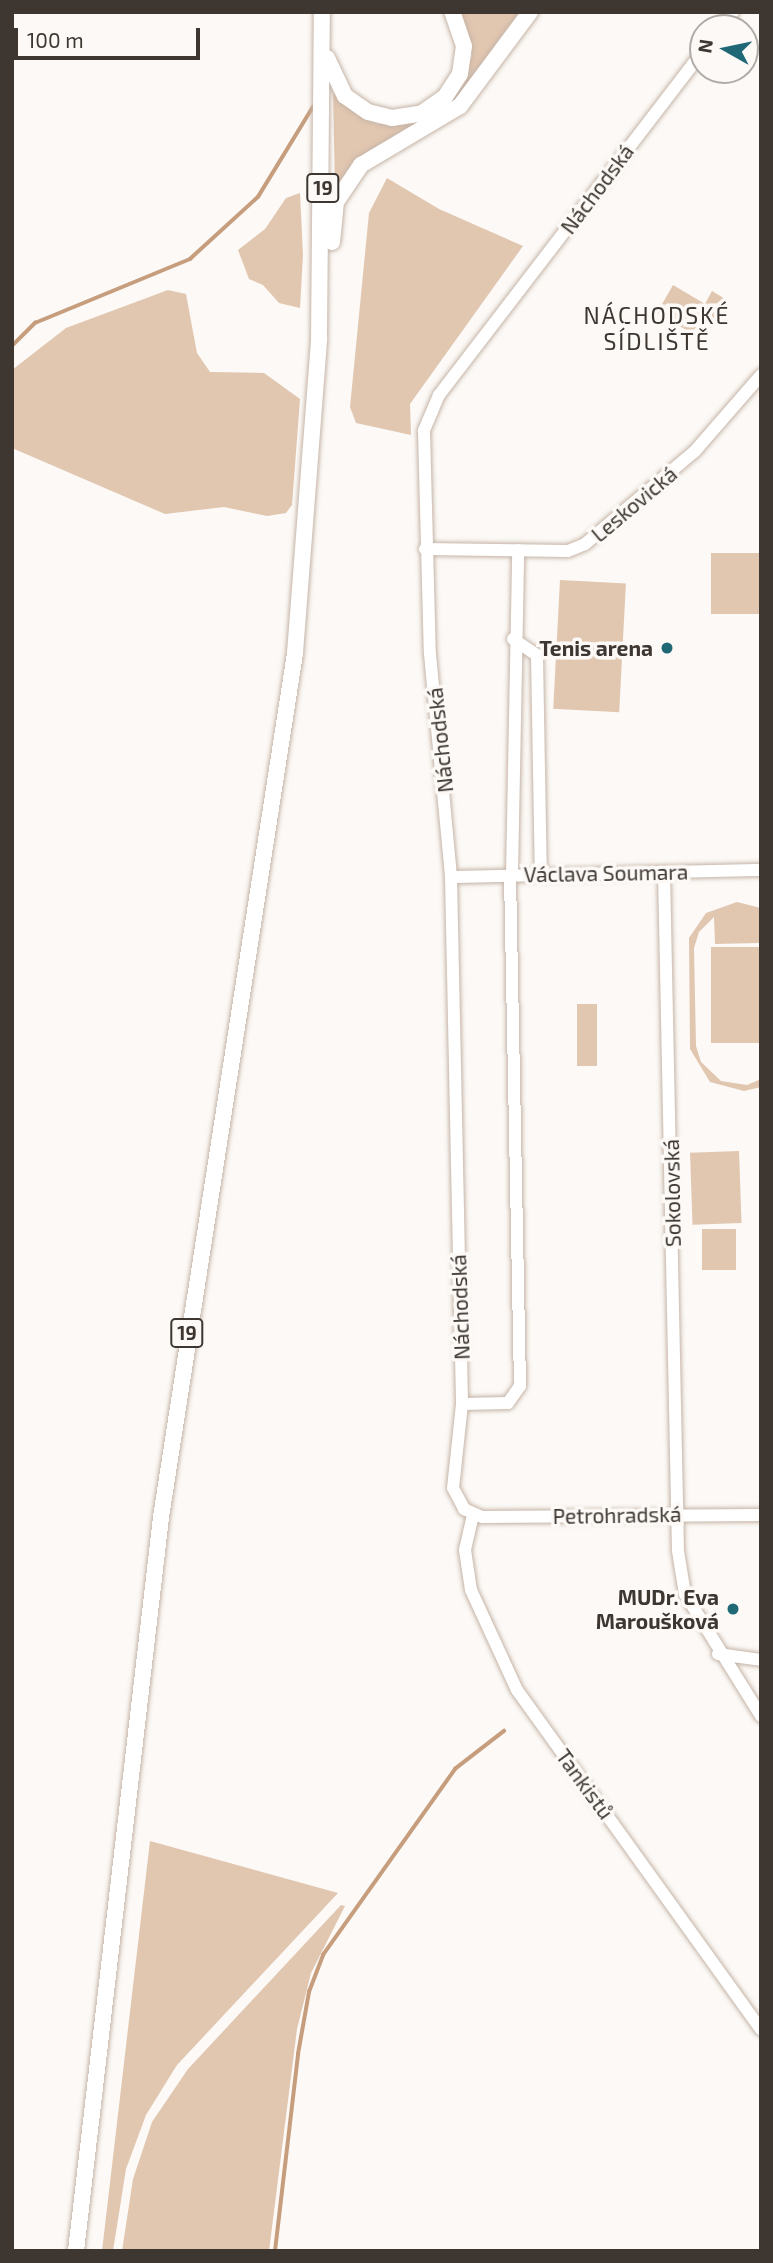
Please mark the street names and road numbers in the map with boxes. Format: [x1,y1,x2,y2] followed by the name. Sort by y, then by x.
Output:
[555,139,639,239] street label: Náchodská
[306,172,340,204] road number: 19
[586,461,682,547] street label: Leskovická
[422,686,458,794] street label: Náchodská
[524,859,688,887] street label: Václava Soumara
[658,1139,686,1247] street label: Sokolovská
[446,1254,474,1360] street label: Náchodská
[170,1317,204,1348] road number: 19
[552,1501,682,1529] street label: Petrohradská
[551,1744,619,1824] street label: Tankistů

